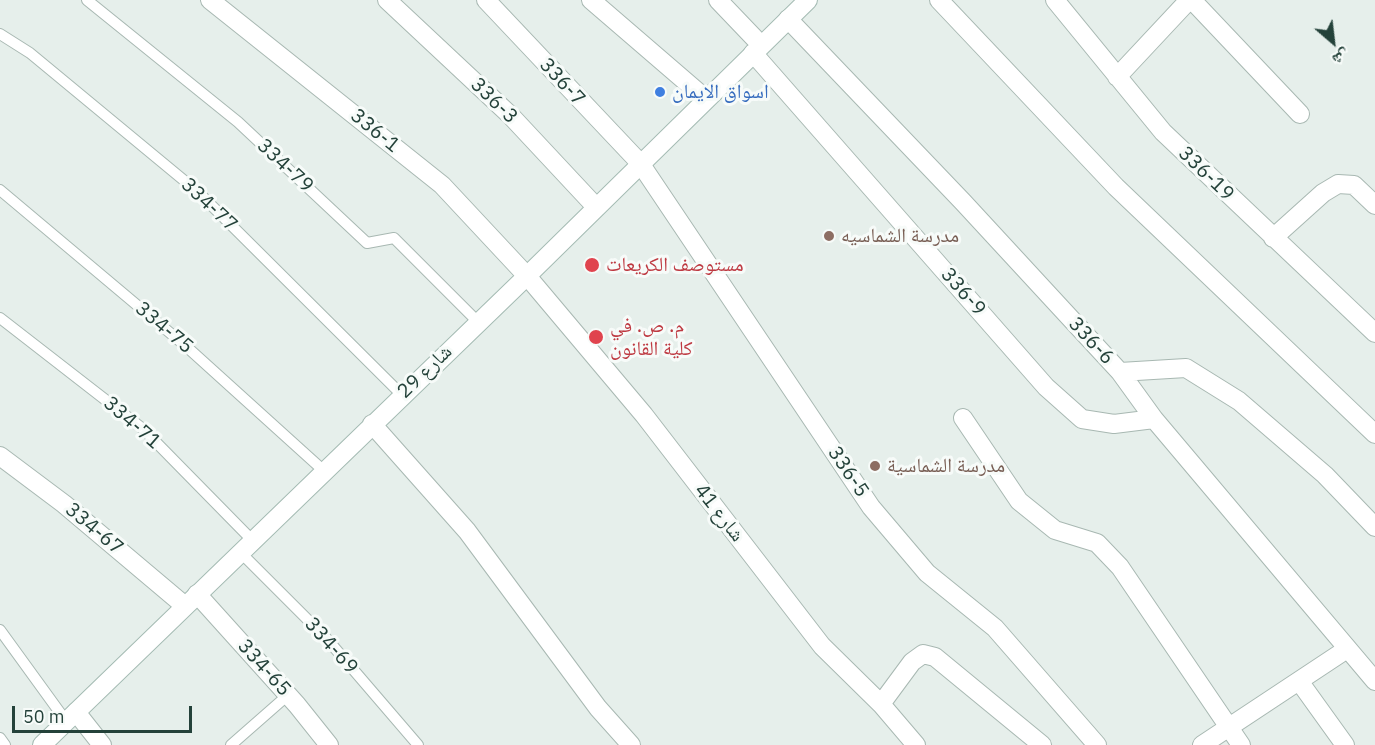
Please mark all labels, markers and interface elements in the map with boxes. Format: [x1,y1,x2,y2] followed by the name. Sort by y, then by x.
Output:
[1303,12,1363,72] north arrow
[1329,45,1354,71] text: ش
[534,53,590,111] street label: 336-7
[466,73,522,129] street label: 336-3
[672,80,769,104] place label: اسواق الايمان
[653,85,667,99] marker: اسواق الايمان
[346,104,404,158] street label: 336-1
[252,134,318,198] street label: 334-79
[1173,142,1239,206] street label: 336-19
[176,173,242,237] street label: 334-77
[841,224,959,248] place label: مدرسة الشماسيه
[822,229,836,243] marker: مدرسة الشماسيه
[606,253,744,277] place label: مستوصف الكريعات
[583,256,601,274] marker: مستوصف الكريعات
[936,263,990,321] street label: 336-9
[130,297,198,359] street label: 334-75
[1063,312,1119,370] street label: 336-6
[610,314,693,361] place label: م. ص. في كلية القانون
[587,328,605,346] marker: م. ص. في كلية القانون
[393,340,457,404] street label: شارع 29
[98,392,166,454] street label: 334-71
[822,442,874,502] street label: 336-5
[887,454,1005,478] place label: مدرسة الشماسية
[868,459,882,473] marker: مدرسة الشماسية
[689,479,749,547] street label: شارع 41
[60,498,128,560] street label: 334-67
[299,613,363,679] street label: 334-69
[232,635,296,701] street label: 334-65
[15,694,195,732] scale bar
[23,705,65,728] text: 50 m

